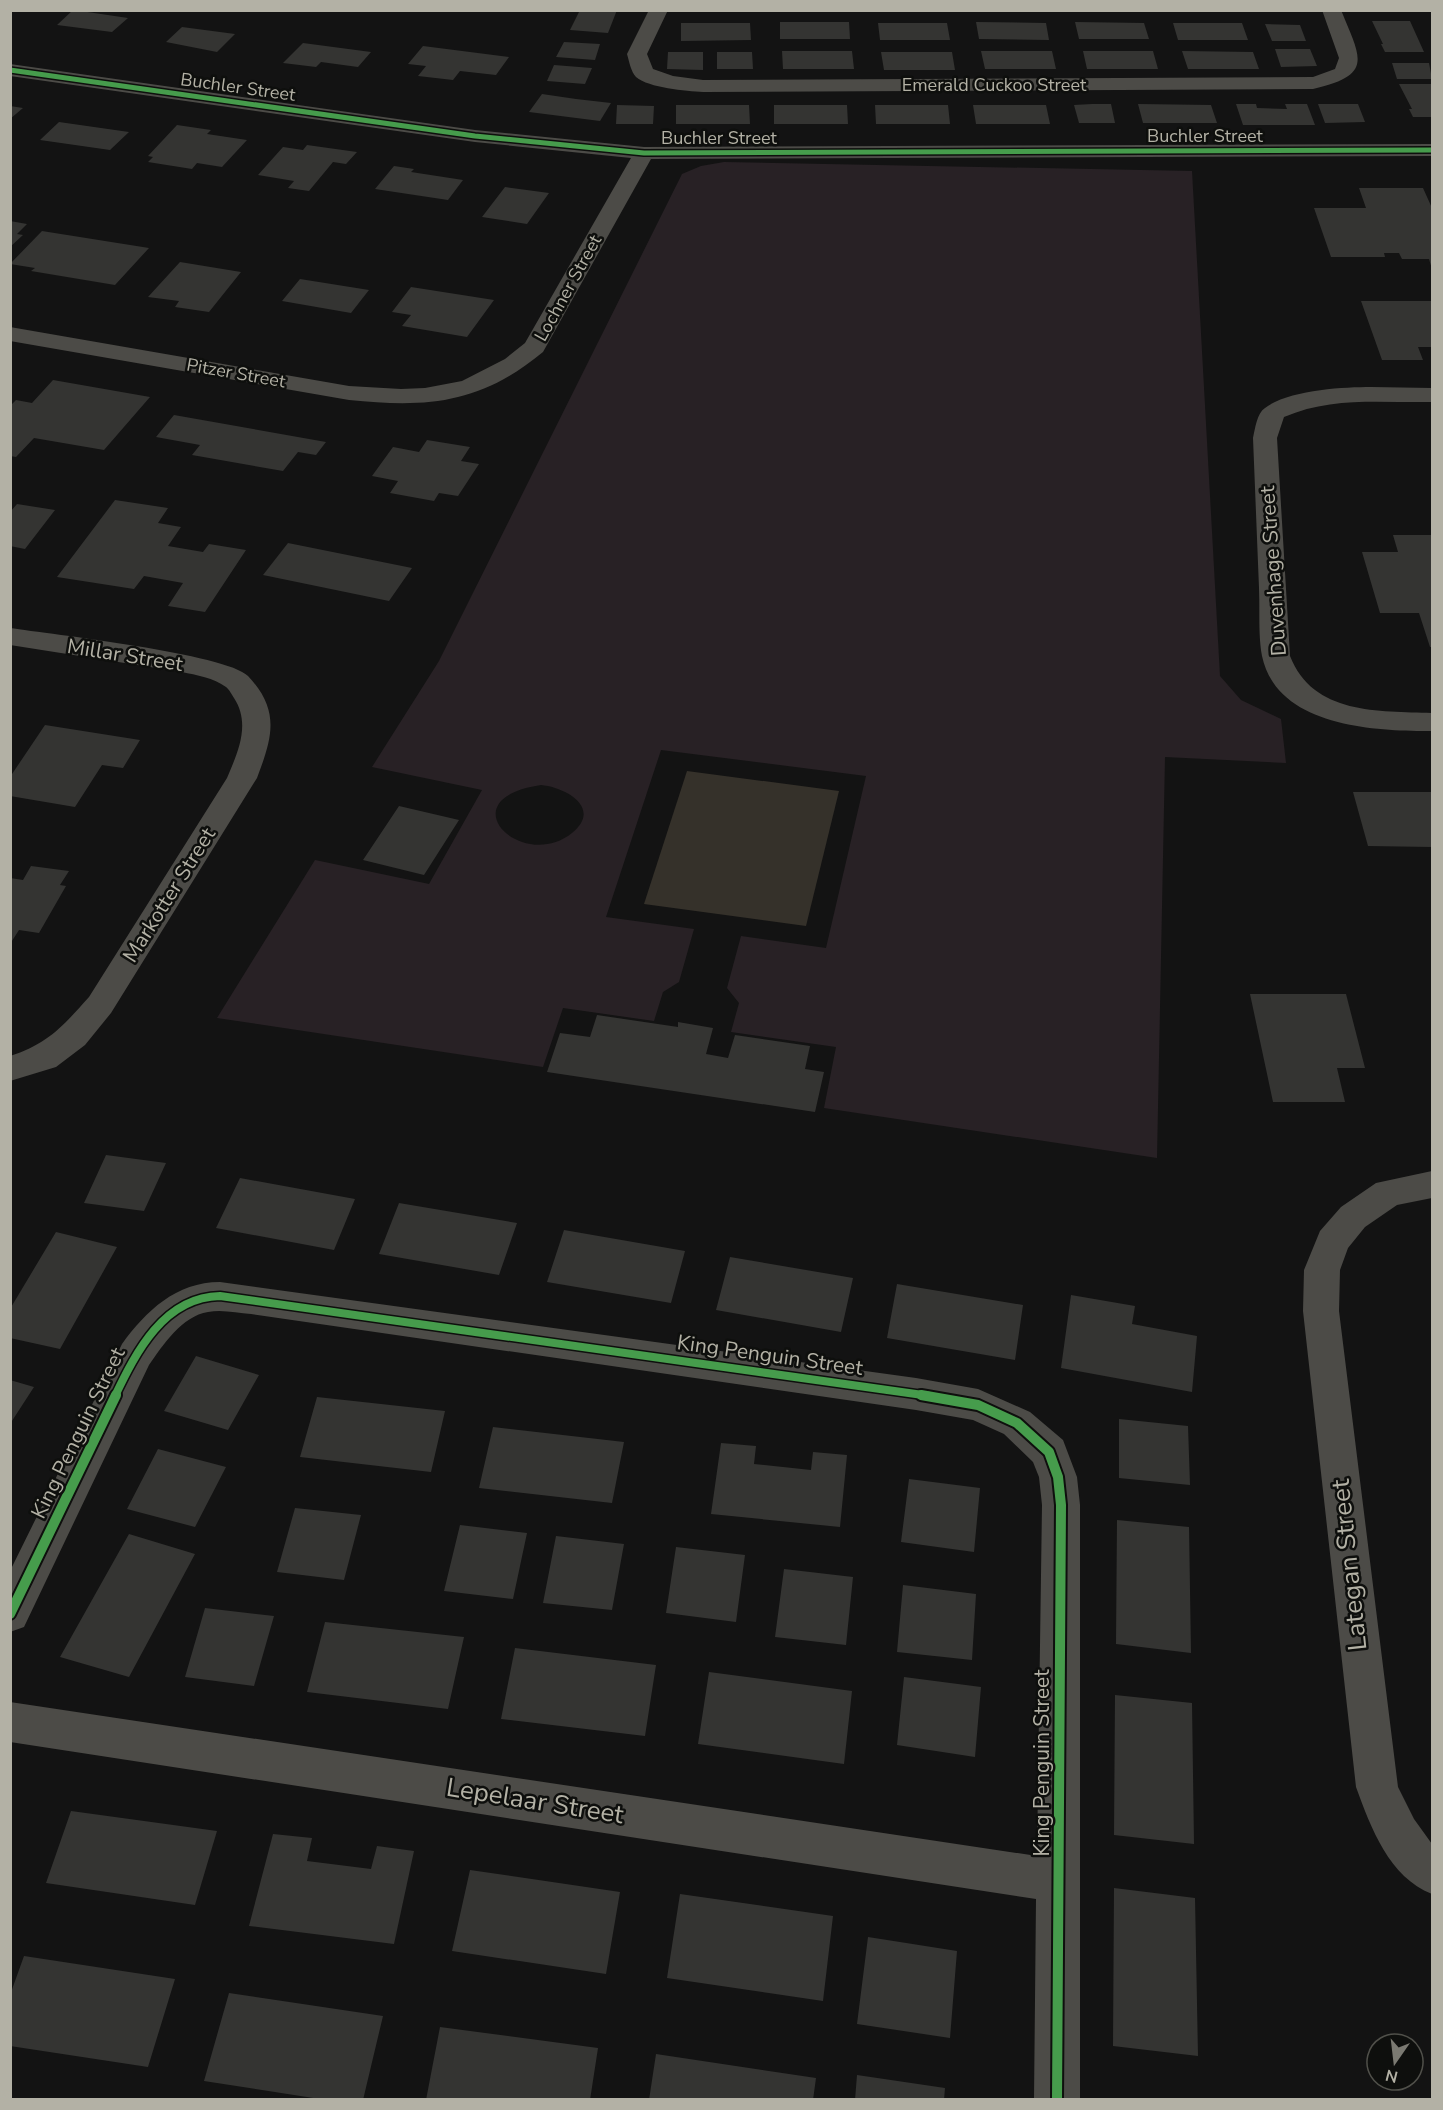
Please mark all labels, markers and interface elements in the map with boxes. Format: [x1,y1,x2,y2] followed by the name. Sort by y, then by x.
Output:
[179,67,298,107] street label: Buchler Street
[902,73,1087,97] street label: Emerald Cuckoo Street
[1147,124,1264,148] street label: Buchler Street
[661,126,778,150] street label: Buchler Street
[529,230,607,346] street label: Lochner Street
[185,353,288,394] street label: Pitzer Street
[1253,484,1293,657] street label: Duvenhage Street
[65,632,185,678] street label: Millar Street
[116,822,222,968] street label: Markotter Street
[675,1328,865,1382] street label: King Penguin Street
[24,1342,132,1523] street label: King Penguin Street
[1323,1477,1375,1652] street label: Lategan Street
[1028,1669,1056,1857] street label: King Penguin Street
[444,1770,627,1832] street label: Lepelaar Street
[1365,2032,1425,2092] north arrow
[1383,2063,1400,2088] text: N

